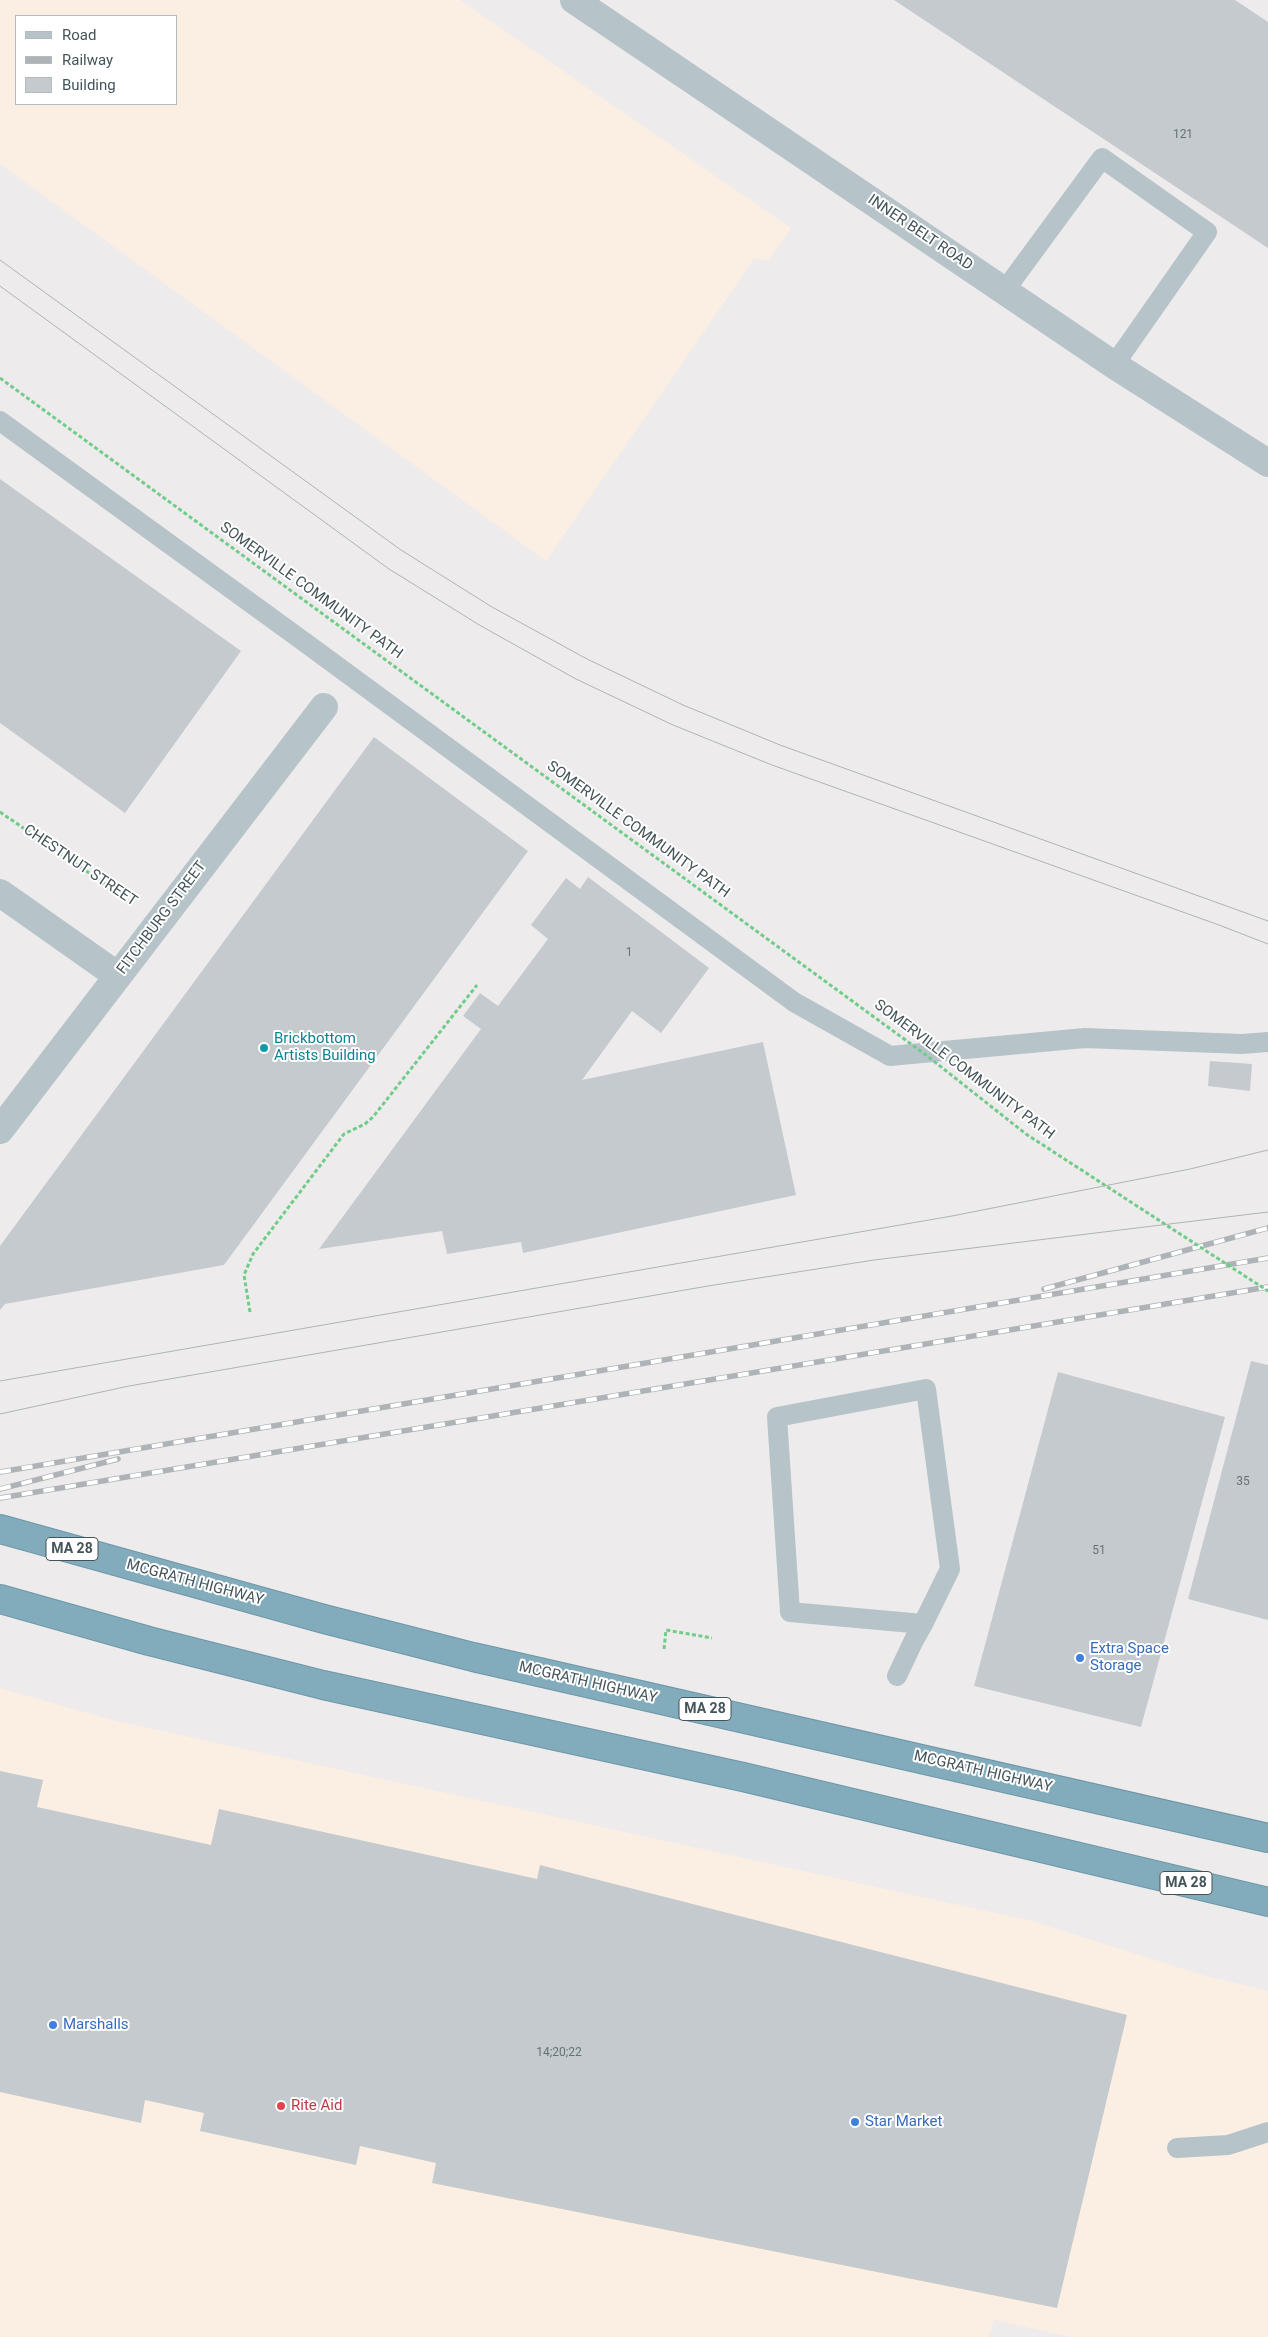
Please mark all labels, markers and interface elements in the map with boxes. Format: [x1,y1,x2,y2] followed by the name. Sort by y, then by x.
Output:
[15,15,178,105] legend
[62,26,96,44] text: Road
[62,51,113,69] text: Railway
[62,76,116,94] text: Building
[1173,128,1193,142] house number: 121
[864,191,976,275] street label: INNER BELT ROAD
[216,519,406,663] street label: SOMERVILLE COMMUNITY PATH
[543,758,733,902] street label: SOMERVILLE COMMUNITY PATH
[20,821,140,911] street label: CHESTNUT STREET
[114,858,210,978] street label: FITCHBURG STREET
[626,946,632,960] house number: 1
[870,996,1058,1144] street label: SOMERVILLE COMMUNITY PATH
[274,1030,376,1065] place label: Brickbottom Artists Building
[258,1042,270,1054] marker: Brickbottom Artists Building
[1236,1475,1250,1489] house number: 35
[46,1538,98,1560] road number: MA 28
[1092,1544,1106,1558] house number: 51
[124,1556,266,1610] street label: MCGRATH HIGHWAY
[1090,1640,1169,1675] place label: Extra Space Storage
[1074,1652,1086,1664] marker: Extra Space Storage
[517,1658,659,1708] street label: MCGRATH HIGHWAY
[679,1698,731,1720] road number: MA 28
[912,1747,1054,1797] street label: MCGRATH HIGHWAY
[1160,1872,1212,1895] road number: MA 28
[63,2016,129,2034] place label: Marshalls
[47,2019,59,2031] marker: Marshalls
[536,2046,582,2060] house number: 14;20;22
[291,2097,342,2115] place label: Rite Aid
[275,2100,287,2112] marker: Rite Aid
[865,2113,942,2131] place label: Star Market
[849,2116,861,2128] marker: Star Market

